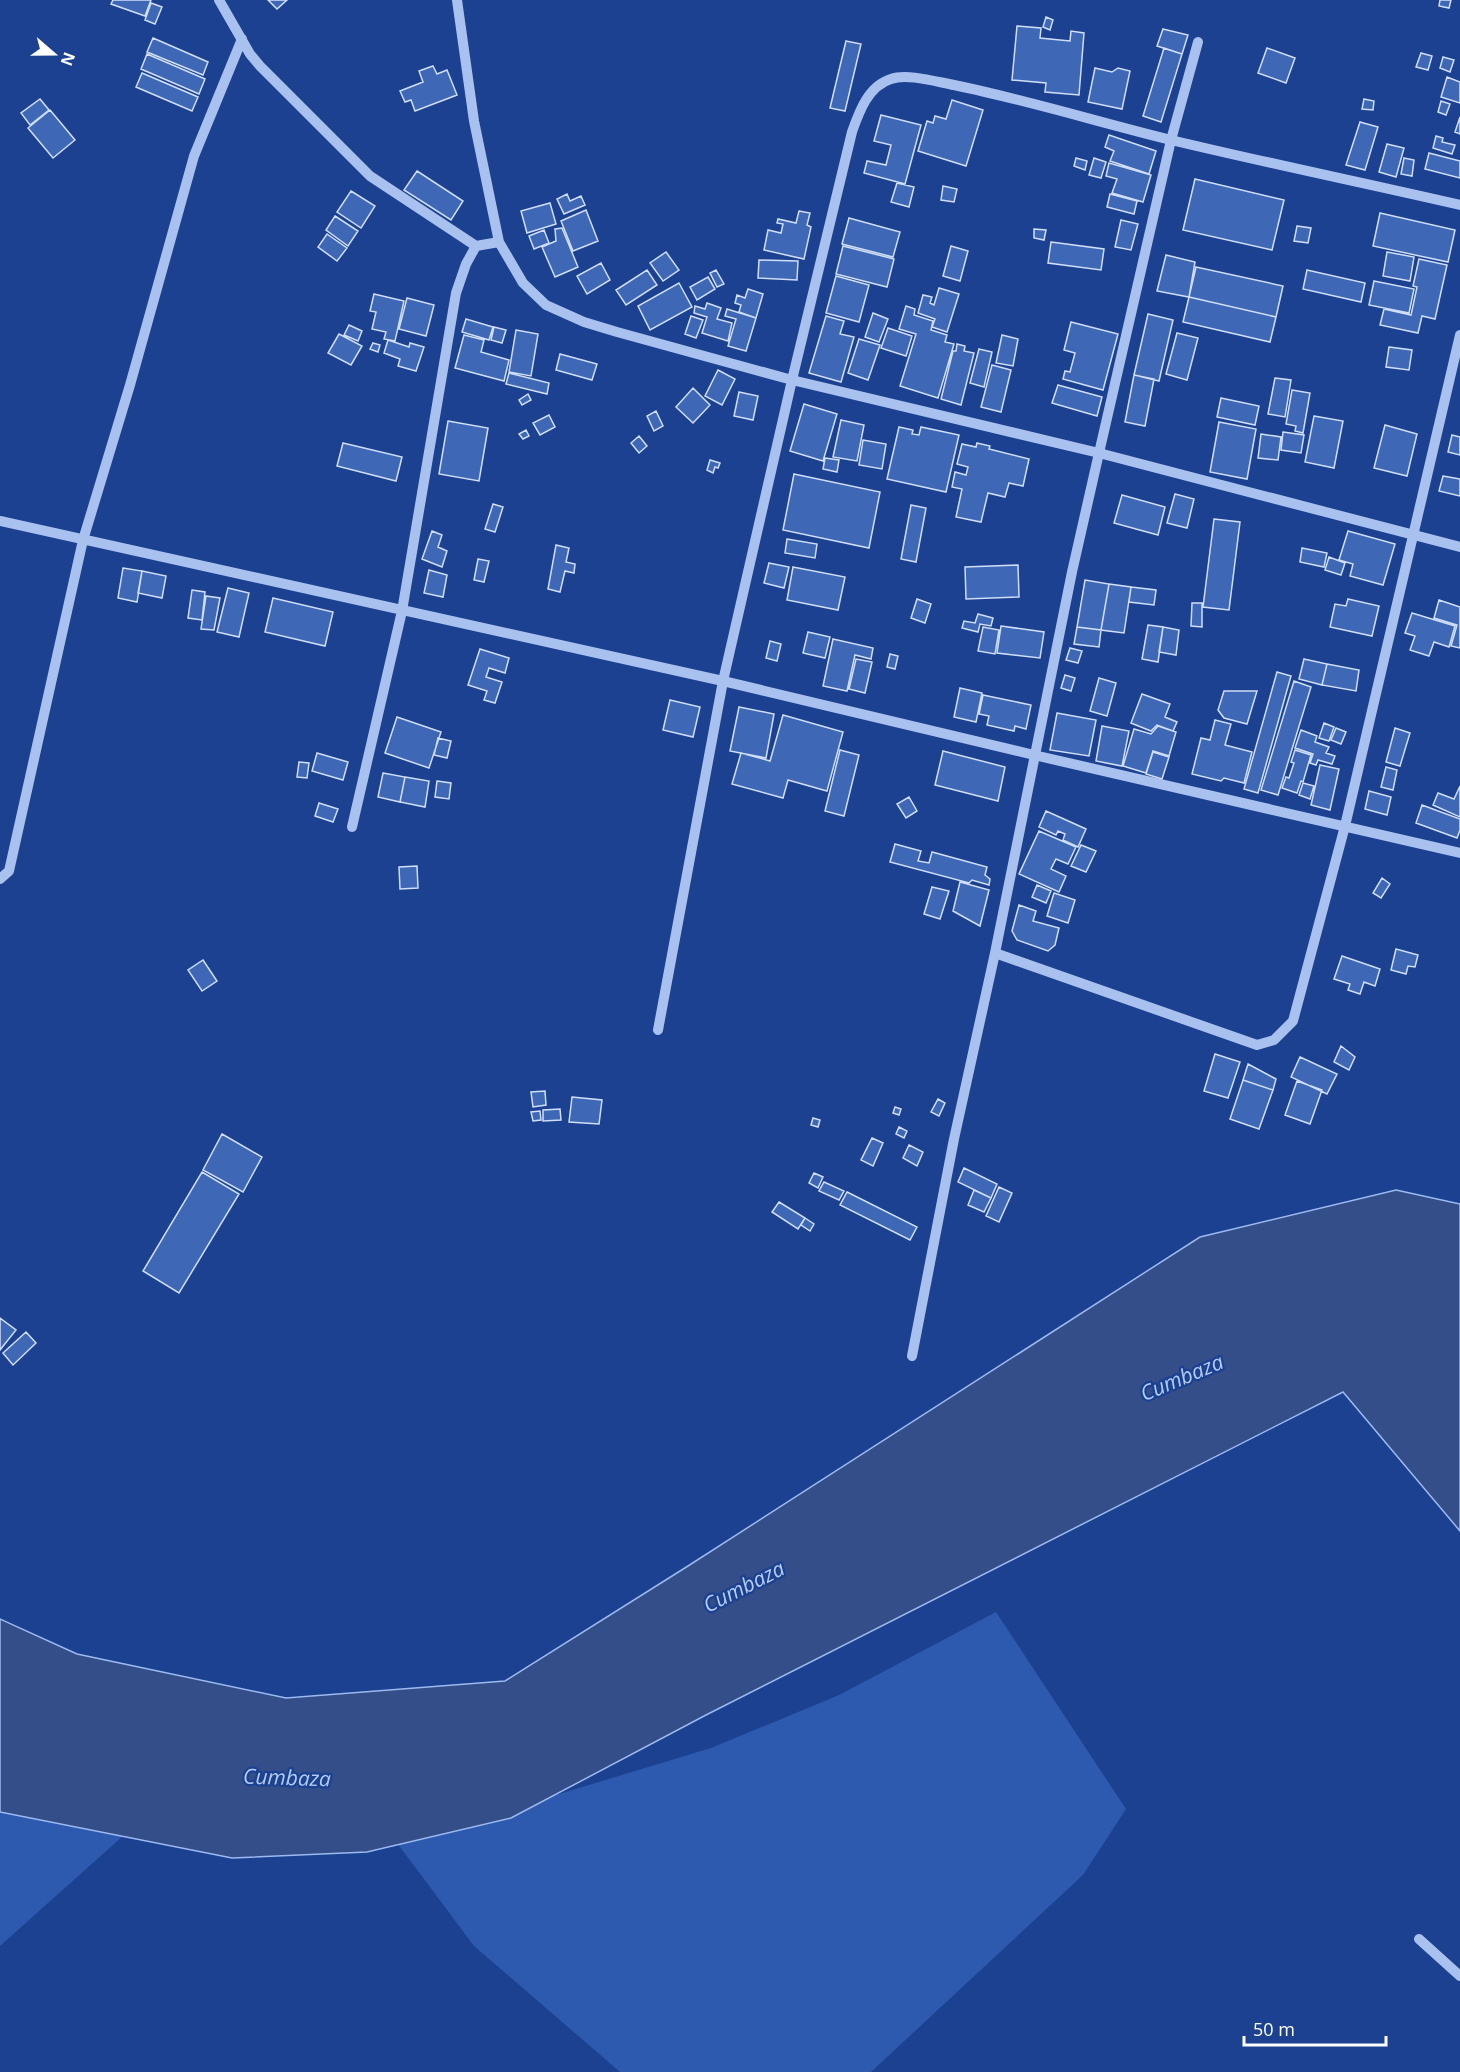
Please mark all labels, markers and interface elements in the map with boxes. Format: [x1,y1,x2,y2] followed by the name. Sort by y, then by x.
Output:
[24,24,84,84] north arrow
[56,49,81,69] text: N
[1136,1347,1228,1407] water label: Cumbaza
[698,1554,789,1619] water label: Cumbaza
[243,1761,332,1793] water label: Cumbaza
[1244,2009,1386,2047] scale bar
[1253,2017,1295,2041] text: 50 m

